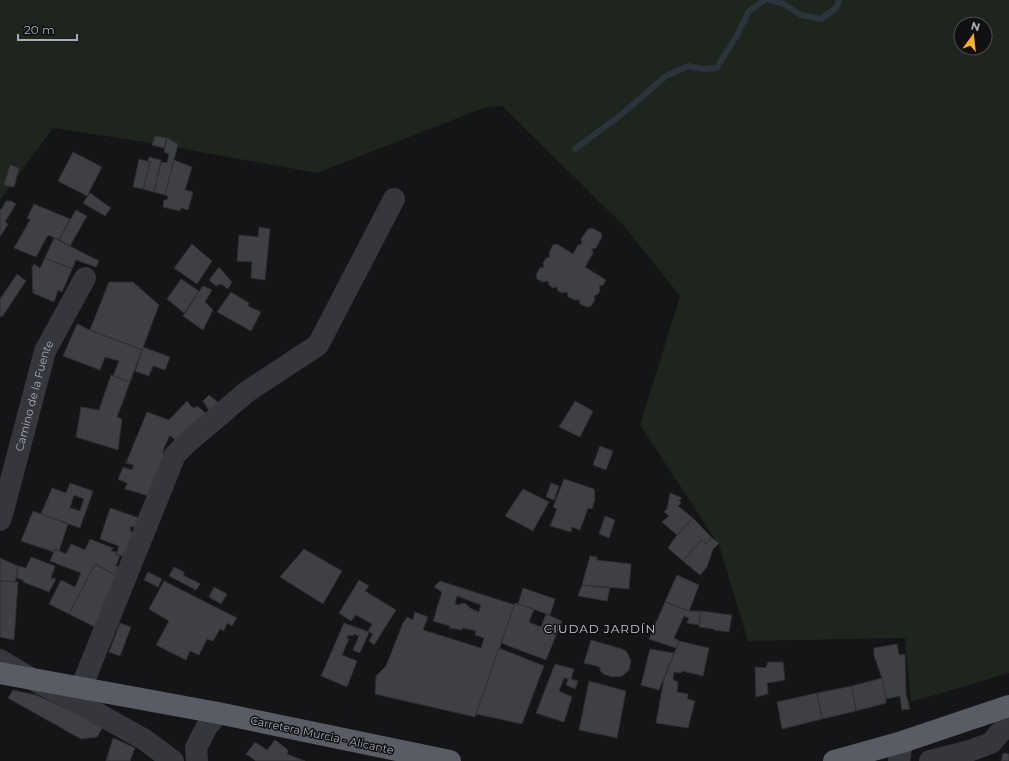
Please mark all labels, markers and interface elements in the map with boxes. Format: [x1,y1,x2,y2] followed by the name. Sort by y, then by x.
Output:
[18,16,77,42] scale bar
[953,16,993,56] north arrow
[969,18,982,34] text: N
[24,22,55,37] text: 20 m
[12,337,57,453] street label: Camino de la Fuente
[544,621,656,636] district label: CIUDAD JARDÍN
[249,713,395,757] street label: Carretera Murcia - Alicante

